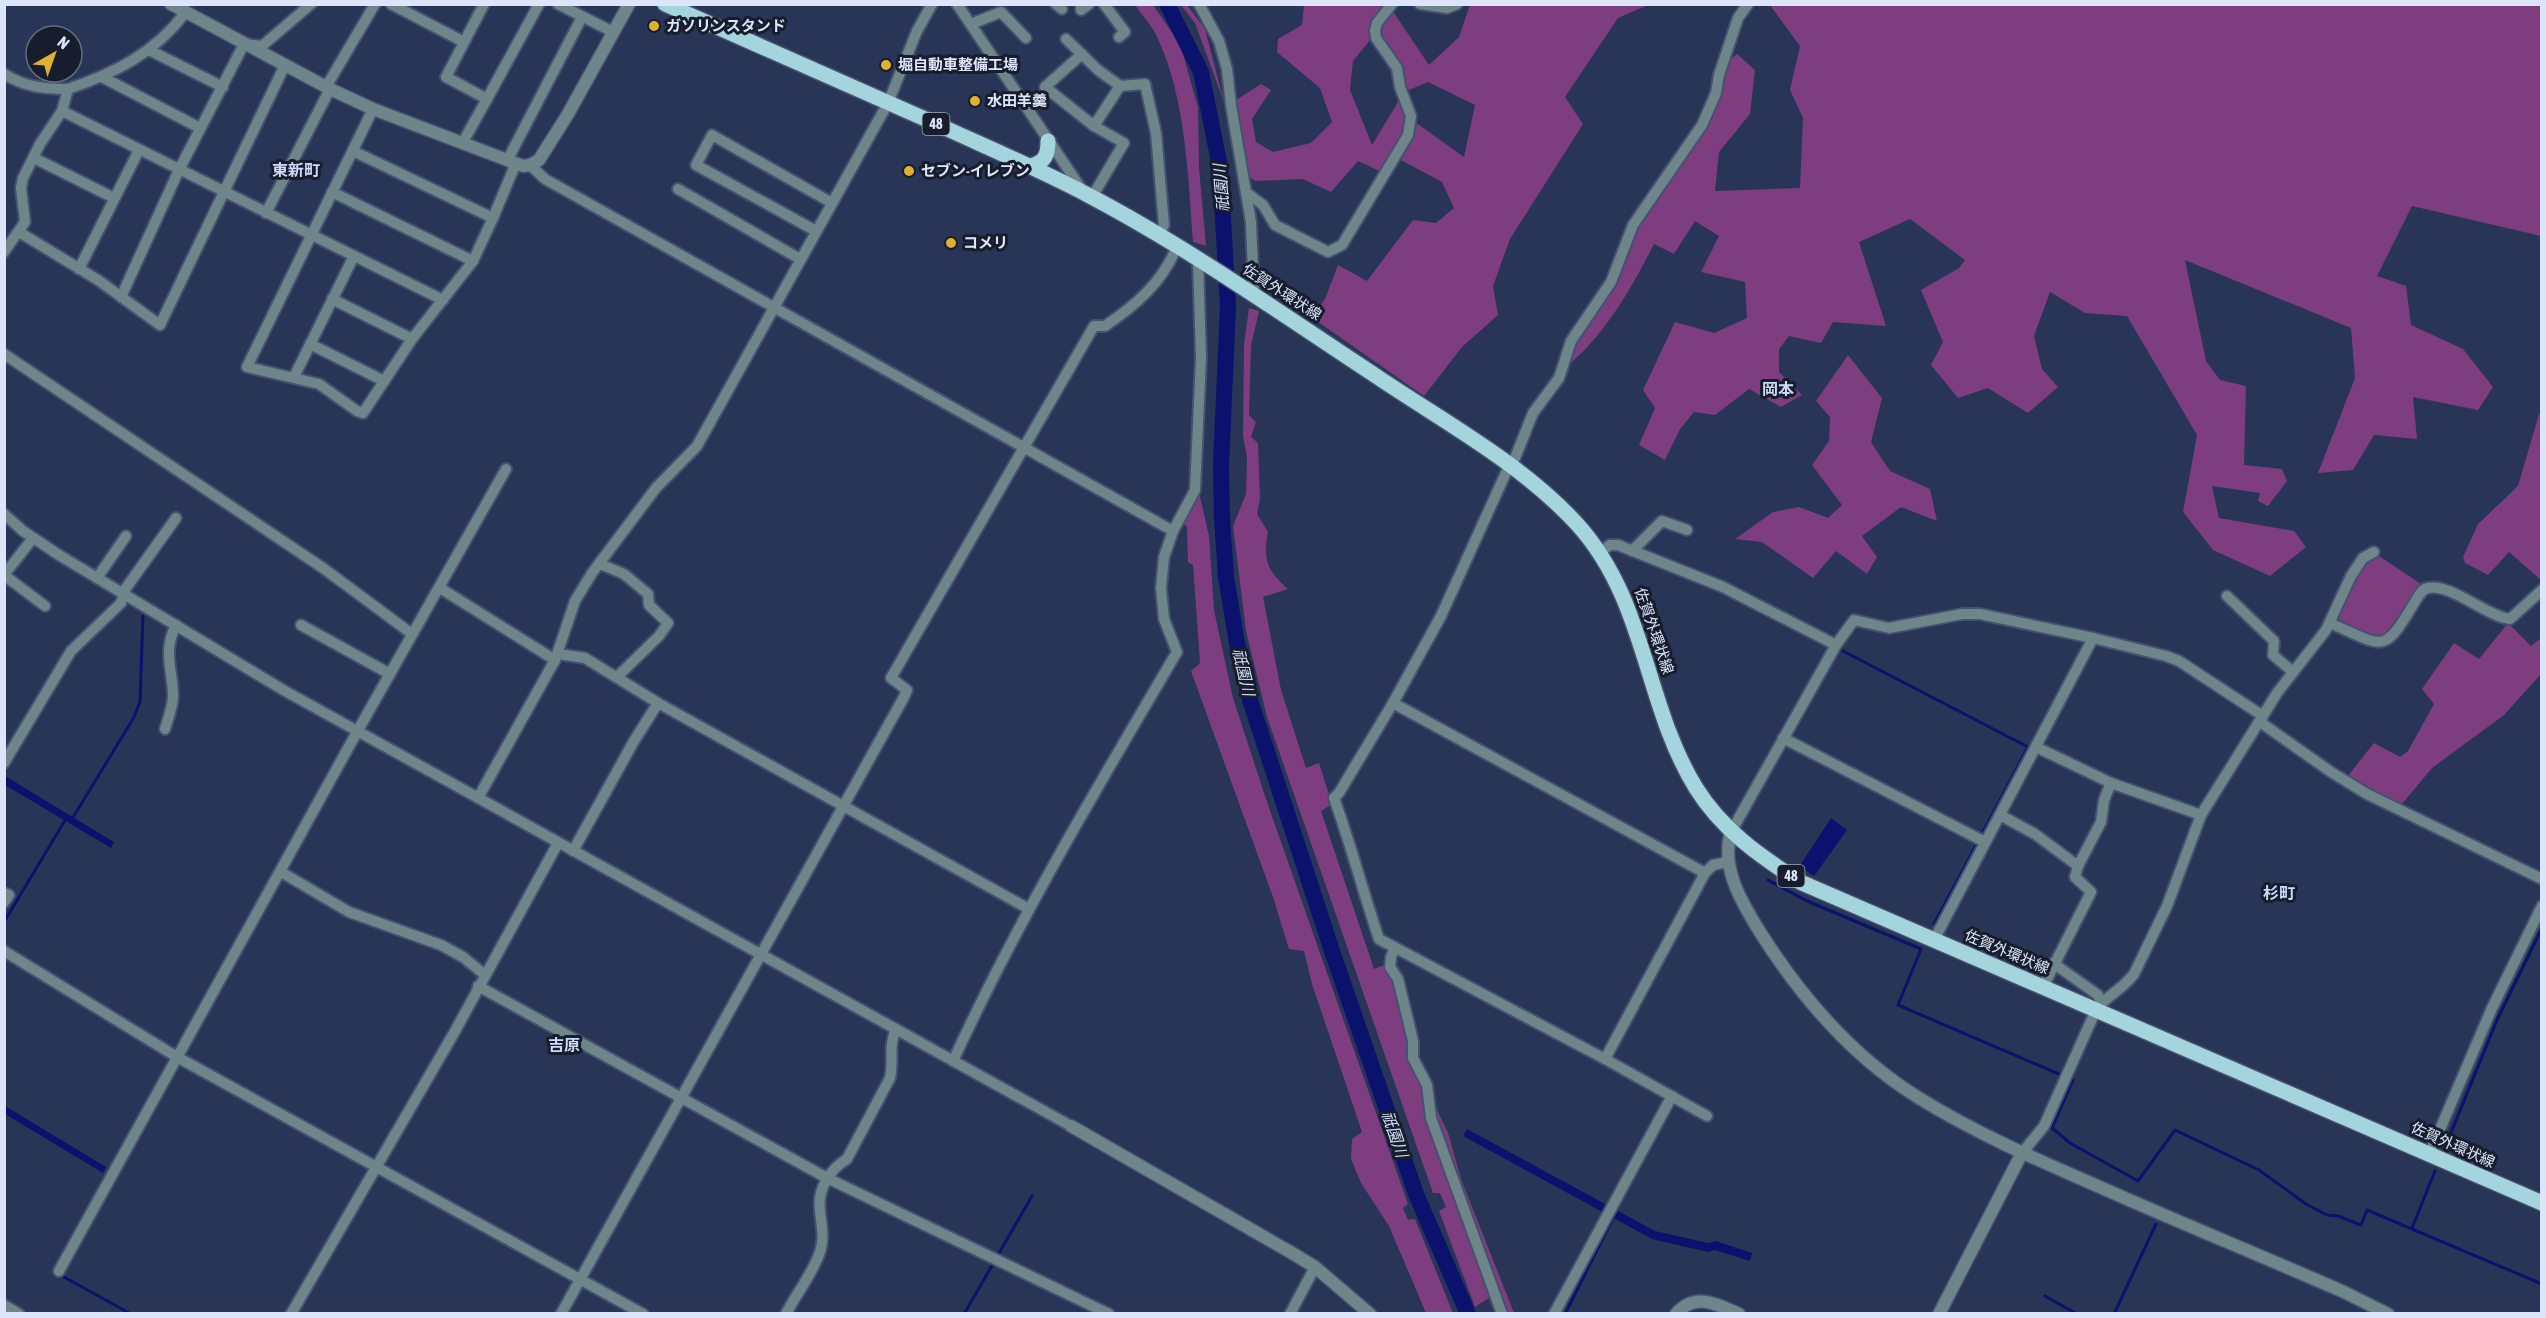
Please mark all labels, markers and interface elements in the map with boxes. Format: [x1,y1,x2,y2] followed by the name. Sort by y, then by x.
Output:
[666,17,786,34] place label: ガソリンスタンド
[647,19,661,33] marker: ガソリンスタンド
[24,24,84,84] north arrow
[54,33,73,52] text: N
[898,56,1018,73] place label: 堀自動車整備工場
[879,58,893,72] marker: 堀自動車整備工場
[987,92,1047,109] place label: 水田羊羹
[968,94,982,108] marker: 水田羊羹
[922,113,950,135] road number: 48
[272,161,320,179] district label: 東新町
[1210,161,1232,213] water label: 祇園川
[921,162,1030,179] place label: セブン-イレブン
[902,164,916,178] marker: セブン-イレブン
[963,234,1008,251] place label: コメリ
[944,236,958,250] marker: コメリ
[1240,260,1325,323] street label: 佐賀外環状線
[1762,380,1794,398] district label: 岡本
[1632,586,1677,676] street label: 佐賀外環状線
[1230,647,1259,699] water label: 祇園川
[1778,865,1804,887] road number: 48
[2263,884,2295,902] district label: 杉町
[1962,926,2052,977] street label: 佐賀外環状線
[548,1036,580,1054] district label: 吉原
[1379,1108,1412,1162] water label: 祇園川
[2409,1118,2498,1171] street label: 佐賀外環状線

